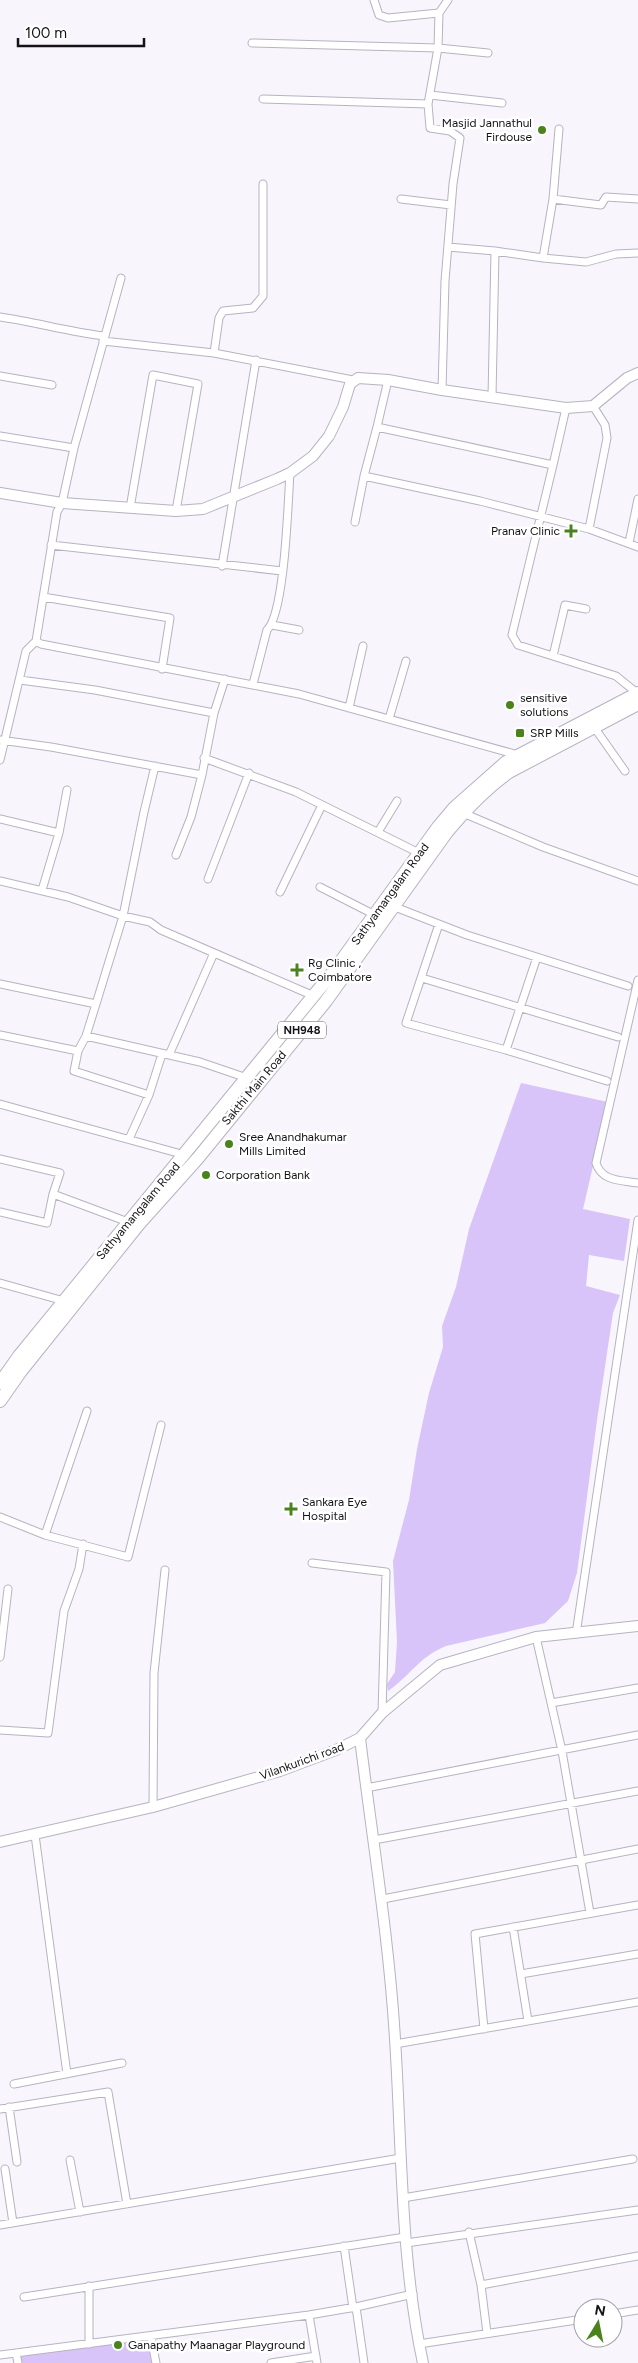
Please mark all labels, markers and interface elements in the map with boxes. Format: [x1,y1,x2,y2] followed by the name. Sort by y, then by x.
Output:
[18,15,144,47] scale bar
[25,24,67,42] text: 100 m
[442,116,532,144] place label: Masjid Jannathul Firdouse
[536,124,548,136] marker: Masjid Jannathul Firdouse
[491,524,560,538] place label: Pranav Clinic
[564,524,578,538] marker: Pranav Clinic
[520,691,569,719] place label: sensitive solutions
[504,699,516,711] marker: sensitive solutions
[530,726,579,740] place label: SRP Mills
[514,727,526,739] marker: SRP Mills
[348,840,432,948] street label: Sathyamangalam Road
[308,956,372,984] place label: Rg Clinic , Coimbatore
[290,963,304,977] marker: Rg Clinic , Coimbatore
[278,1022,326,1038] road number: NH948
[219,1048,289,1128] street label: Sakthi Main Road
[239,1130,347,1158] place label: Sree Anandhakumar Mills Limited
[223,1138,235,1150] marker: Sree Anandhakumar Mills Limited
[93,1160,183,1262] street label: Sathyamangalam Road
[216,1168,310,1182] place label: Corporation Bank
[200,1169,212,1181] marker: Corporation Bank
[302,1495,367,1523] place label: Sankara Eye Hospital
[284,1502,298,1516] marker: Sankara Eye Hospital
[258,1739,346,1783] street label: Vilankurichi road
[573,2298,623,2348] north arrow
[593,2301,607,2320] text: N
[128,2338,305,2352] place label: Ganapathy Maanagar Playground
[112,2339,124,2351] marker: Ganapathy Maanagar Playground

